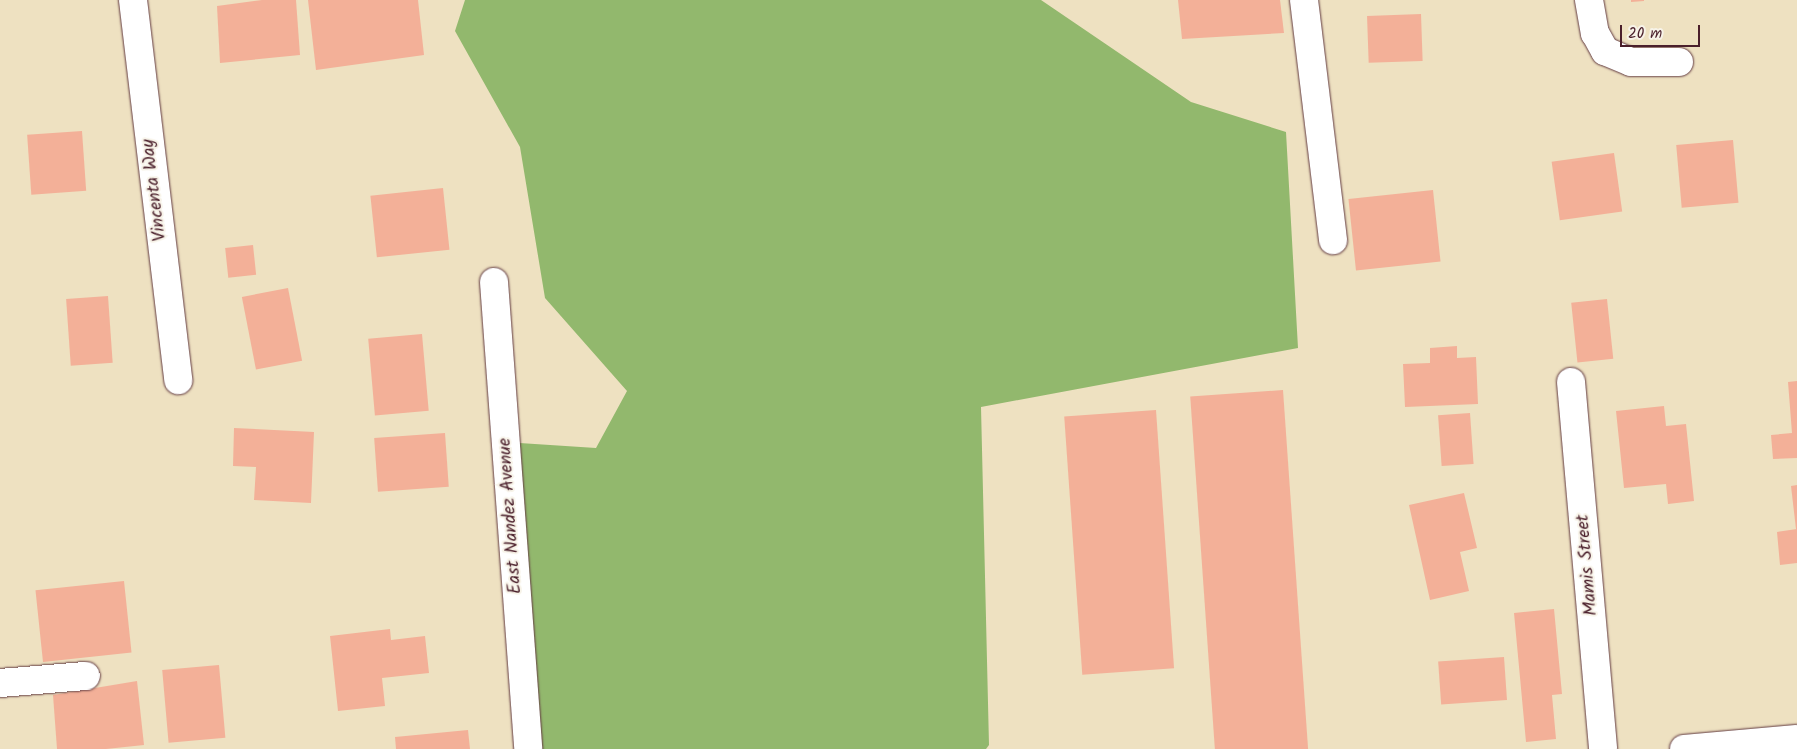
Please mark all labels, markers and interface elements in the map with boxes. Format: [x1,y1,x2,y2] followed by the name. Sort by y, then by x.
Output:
[1622,15,1702,47] scale bar
[1628,22,1662,46] text: 20 m
[138,138,172,242] street label: Vincenta Way
[495,437,527,595] street label: East Nandez Avenue
[1573,513,1603,617] street label: Mamis Street

